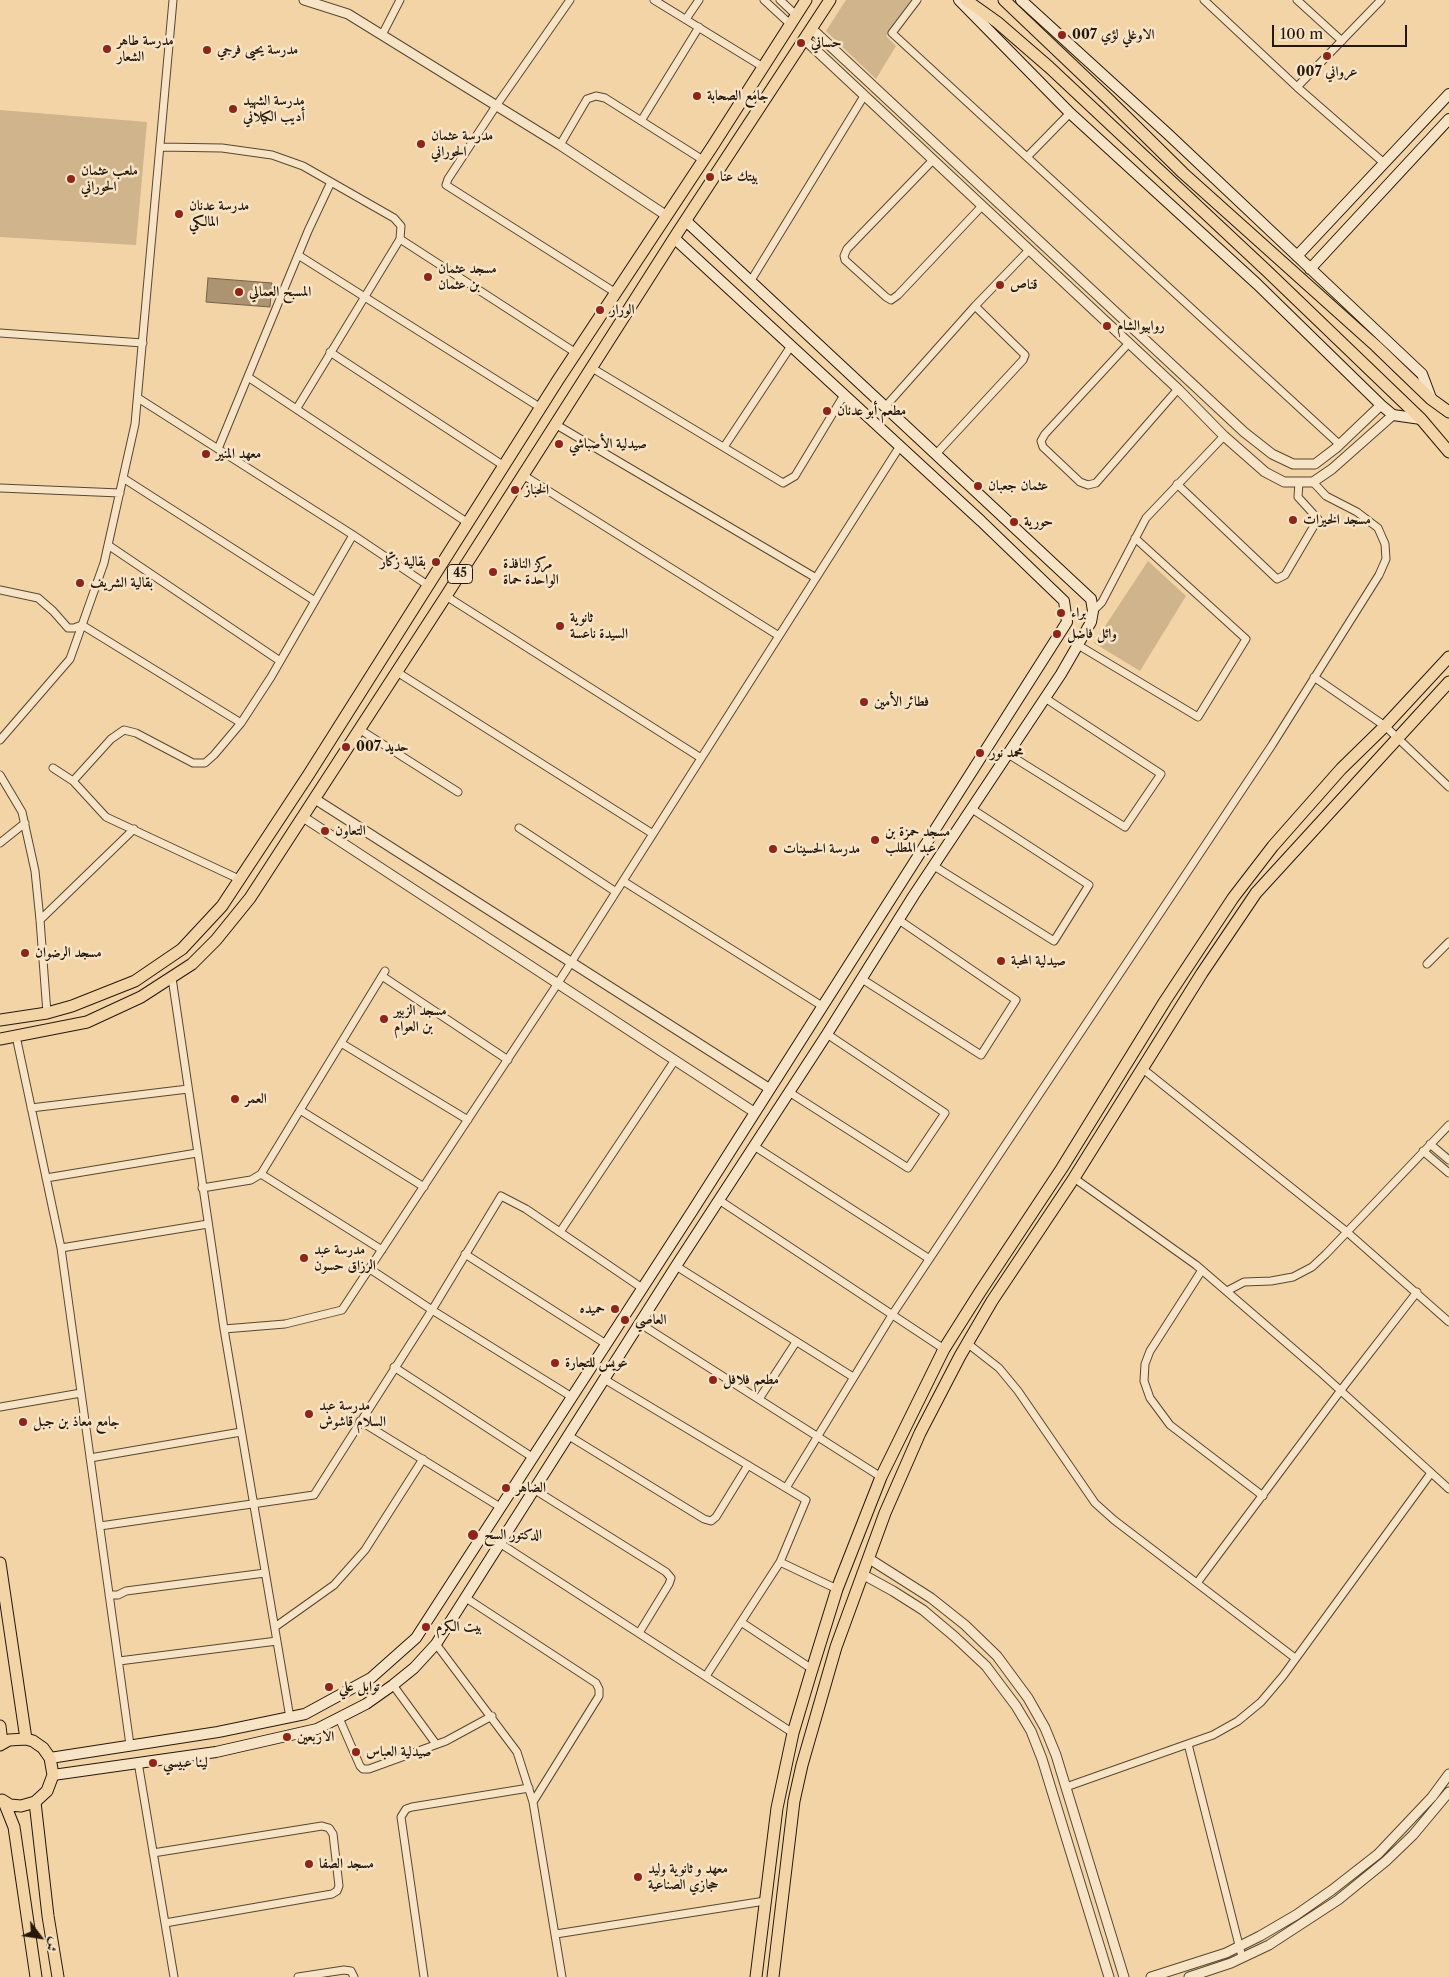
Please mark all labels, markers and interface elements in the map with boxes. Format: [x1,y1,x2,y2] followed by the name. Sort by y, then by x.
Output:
[1274,15,1409,47] scale bar
[1280,24,1323,43] text: 100 m
[1072,27,1155,43] place label: الاوغلي لؤي 007
[1056,29,1068,41] marker: الاوغلي لؤي 007
[117,33,174,65] place label: مدرسة طاهر الشعار
[811,35,842,51] place label: حساني
[795,37,807,49] marker: حساني
[217,42,298,58] place label: مدرسة يحيى فرجي
[101,43,113,55] marker: مدرسة طاهر الشعار
[201,44,213,56] marker: مدرسة يحيى فرجي
[1321,50,1333,62] marker: عرواني 007
[1297,64,1357,80] place label: عرواني 007
[707,88,769,104] place label: جامع الصحابة
[691,90,703,102] marker: جامع الصحابة
[243,93,305,125] place label: مدرسة الشهيد أديب الكيلاني
[227,103,239,115] marker: مدرسة الشهيد أديب الكيلاني
[431,128,493,160] place label: مدرسة عثمان الحوراني
[415,138,427,150] marker: مدرسة عثمان الحوراني
[81,163,138,196] place label: ملعب عثمان الحوراني
[720,169,758,185] place label: بيتك عنا
[704,171,716,183] marker: بيتك عنا
[65,173,77,185] marker: ملعب عثمان الحوراني
[189,198,249,230] place label: مدرسة عدنان المالكي
[173,208,185,220] marker: مدرسة عدنان المالكي
[438,261,497,294] place label: مسجد عثمان بن عثمان
[422,271,434,283] marker: مسجد عثمان بن عثمان
[1010,277,1038,293] place label: قناص
[994,279,1006,291] marker: قناص
[249,284,311,300] place label: المسبح العمالي
[233,286,245,298] marker: المسبح العمالي
[610,302,635,318] place label: الورار
[594,304,606,316] marker: الورار
[1117,318,1165,334] place label: روابيوالشام
[1101,320,1113,332] marker: روابيوالشام
[837,403,906,419] place label: مطعم أبو عدنان
[821,405,833,417] marker: مطعم أبو عدنان
[569,436,647,452] place label: صيدلية الأصباشي
[553,438,565,450] marker: صيدلية الأصباشي
[216,446,261,462] place label: معهد المنير
[200,448,212,460] marker: معهد المنير
[988,478,1048,494] place label: عثمان جعبان
[972,480,984,492] marker: عثمان جعبان
[525,482,549,498] place label: الخباز
[509,484,521,496] marker: الخباز
[1303,512,1371,528] place label: مسجد الخيرات
[1024,514,1053,530] place label: حورية
[1287,514,1299,526] marker: مسجد الخيرات
[1008,516,1020,528] marker: حورية
[380,554,426,570] place label: بقالية زكّار
[430,556,442,568] marker: بقالية زكّار
[503,556,559,588] place label: مركز النافذة الواحدة حماة
[448,564,472,584] road number: 45
[487,566,499,578] marker: مركز النافذة الواحدة حماة
[90,575,153,591] place label: بقالية الشريف
[74,577,86,589] marker: بقالية الشريف
[1071,605,1086,621] place label: براء
[1055,607,1067,619] marker: براء
[570,610,628,642] place label: ثانوية السيدة ناعسة
[554,620,566,632] marker: ثانوية السيدة ناعسة
[1067,626,1117,642] place label: وائل فاضل
[1051,628,1063,640] marker: وائل فاضل
[874,694,929,710] place label: فطائر الأمين
[858,696,870,708] marker: فطائر الأمين
[356,739,409,755] place label: حديد 007
[340,741,352,753] marker: حديد 007
[990,745,1023,761] place label: محمد نور
[974,747,986,759] marker: محمد نور
[335,823,366,839] place label: التعاون
[885,824,950,856] place label: مسجد حمزة بن عبد المطلب
[319,825,331,837] marker: التعاون
[869,834,881,846] marker: مسجد حمزة بن عبد المطلب
[783,841,860,857] place label: مدرسة الحسينات
[767,843,779,855] marker: مدرسة الحسينات
[35,945,102,961] place label: مسجد الرضوان
[19,947,31,959] marker: مسجد الرضوان
[1011,953,1066,969] place label: صيدلية المحبة
[995,955,1007,967] marker: صيدلية المحبة
[394,1003,447,1036] place label: مسجد الزبير بن العوام
[378,1013,390,1025] marker: مسجد الزبير بن العوام
[245,1091,267,1107] place label: العمر
[229,1093,241,1105] marker: العمر
[314,1242,376,1274] place label: مدرسة عبد الرزاق حسون
[298,1252,310,1264] marker: مدرسة عبد الرزاق حسون
[580,1301,605,1317] place label: حميده
[609,1303,621,1315] marker: حميده
[635,1312,666,1328] place label: العاصي
[619,1314,631,1326] marker: العاصي
[565,1355,628,1371] place label: عويس للتجارة
[549,1357,561,1369] marker: عويس للتجارة
[723,1372,779,1388] place label: مطعم فلافل
[707,1374,719,1386] marker: مطعم فلافل
[319,1398,386,1430] place label: مدرسة عبد السلام قاشوش
[303,1408,315,1420] marker: مدرسة عبد السلام قاشوش
[33,1414,120,1430] place label: جامع معاذ بن جبل
[17,1416,29,1428] marker: جامع معاذ بن جبل
[516,1480,546,1496] place label: الضاهر
[500,1482,512,1494] marker: الضاهر
[484,1527,542,1543] place label: الدكتور السح
[466,1528,480,1542] marker: الدكتور السح
[436,1619,482,1635] place label: بيت الكرم
[420,1621,432,1633] marker: بيت الكرم
[339,1679,379,1695] place label: توابل علي
[323,1681,335,1693] marker: توابل علي
[297,1729,334,1745] place label: الاربعين
[281,1731,293,1743] marker: الاربعين
[366,1744,432,1760] place label: صيدلية العباس
[350,1746,362,1758] marker: صيدلية العباس
[163,1755,208,1771] place label: لينا عبيسي
[147,1757,159,1769] marker: لينا عبيسي
[319,1856,374,1872] place label: مسجد الصفا
[303,1858,315,1870] marker: مسجد الصفا
[648,1861,728,1894] place label: معهد و ثانوية وليد حجازي الصناعية
[632,1871,644,1883] marker: معهد و ثانوية وليد حجازي الصناعية
[15,1912,65,1962] north arrow
[42,1934,64,1955] text: ش

